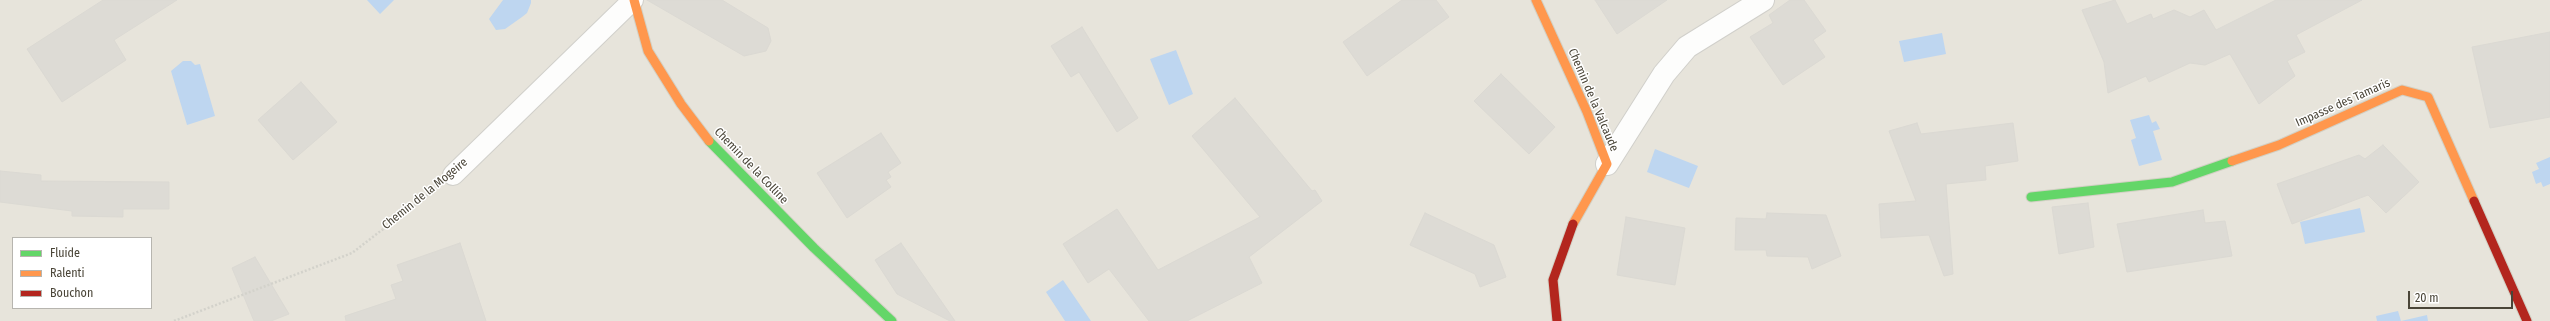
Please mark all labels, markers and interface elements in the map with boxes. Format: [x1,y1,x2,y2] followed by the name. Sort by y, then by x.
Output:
[1565,46,1621,154] street label: Chemin de la Valcaude
[2294,76,2392,130] street label: Impasse des Tamaris
[711,125,791,207] street label: Chemin de la Colline
[379,155,471,233] street label: Chemin de la Mogeire
[12,237,152,309] legend
[50,246,80,260] text: Fluide
[50,266,85,280] text: Ralenti
[2410,283,2515,309] scale bar
[50,286,93,300] text: Bouchon
[2415,291,2439,305] text: 20 m

